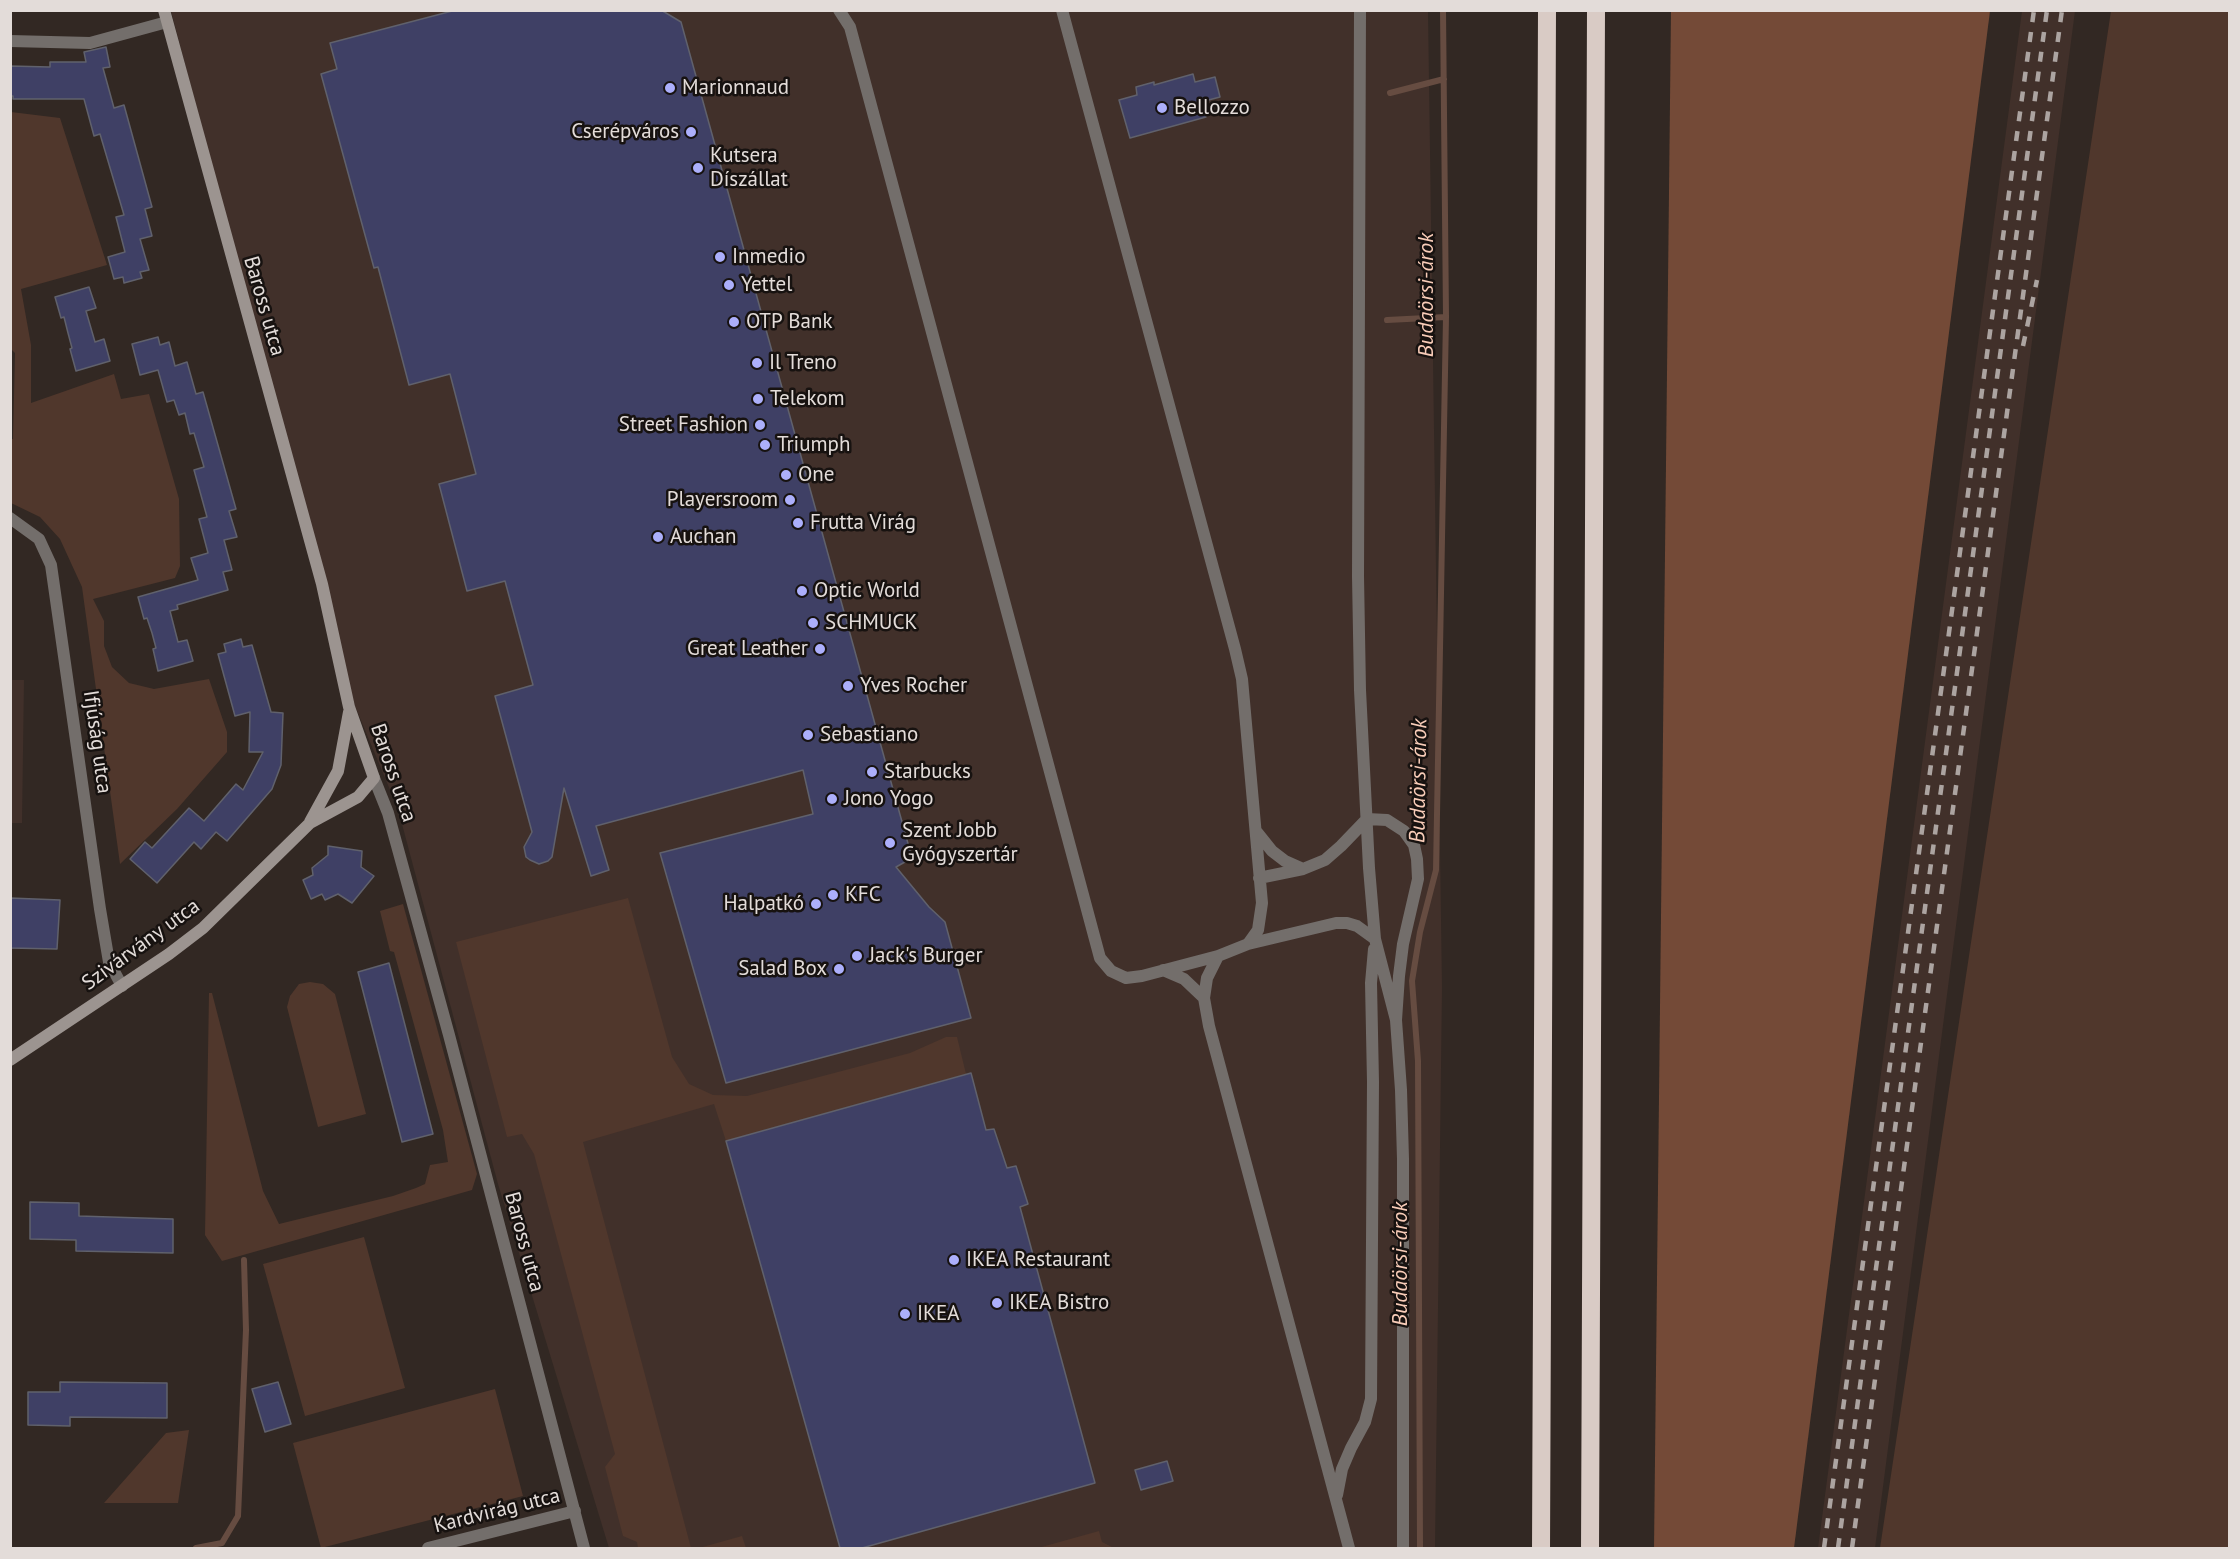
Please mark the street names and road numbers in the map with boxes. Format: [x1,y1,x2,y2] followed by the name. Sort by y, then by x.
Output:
[238,253,290,359] street label: Baross utca
[77,689,117,795] street label: Ifjúság utca
[364,720,422,826] street label: Baross utca
[77,894,205,996] street label: Szivárvány utca
[499,1189,549,1295] street label: Baross utca
[431,1483,563,1539] street label: Kardvirág utca

